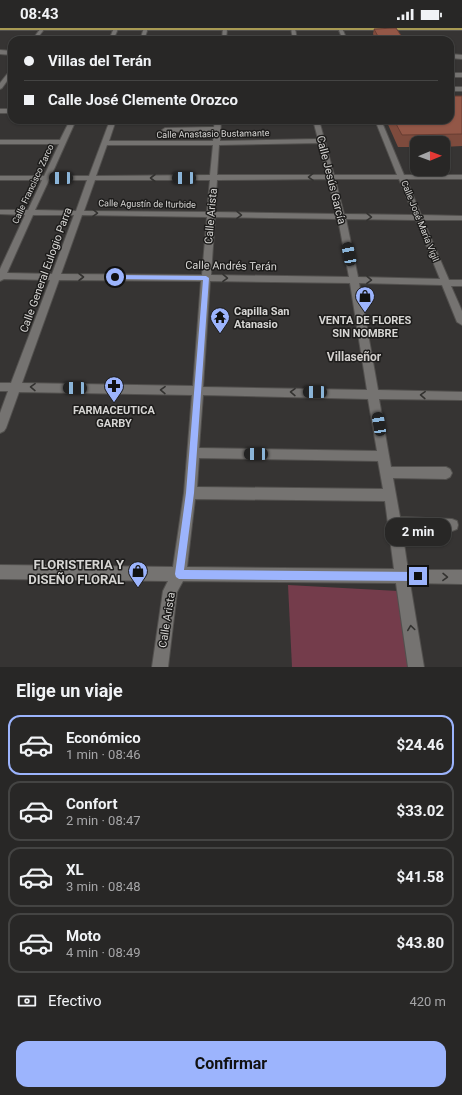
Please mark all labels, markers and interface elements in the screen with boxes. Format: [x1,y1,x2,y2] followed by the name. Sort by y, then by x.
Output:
[20,5,59,23] text: 08:43
[48,52,151,70] text: Villas del Terán
[48,91,238,109] text: Calle José Clemente Orozco
[156,128,270,140] street label: Calle Anastasio Bustamante
[314,134,348,226] street label: Calle Jesús García
[410,136,450,176] north arrow
[410,136,450,176] map controls
[10,143,56,225] street label: Calle Francisco Zarco
[49,172,73,184] car
[172,172,196,184] car
[308,173,314,181] one-way arrow
[150,174,156,182] one-way arrow
[399,179,441,263] street label: Calle José María Vigil
[202,188,220,244] street label: Calle Arista
[98,198,196,210] street label: Calle Agustín de Iturbide
[17,206,75,334] street label: Calle General Eulogio Parra
[92,209,98,217] one-way arrow
[236,211,242,219] one-way arrow
[366,213,372,221] one-way arrow
[341,241,357,267] car
[185,259,277,273] street label: Calle Andrés Terán
[106,268,124,286] route start
[78,273,84,281] one-way arrow
[222,274,228,282] one-way arrow
[366,276,372,284] one-way arrow
[354,285,376,313] shop icon: VENTA DE FLORES SIN NOMBRE
[234,305,289,331] place label: Capilla San Atanasio
[209,306,231,334] temple icon: Capilla San Atanasio
[319,314,412,340] place label: VENTA DE FLORES SIN NOMBRE
[327,350,382,364] district label: Villaseñor
[103,375,125,403] pharmacy icon: FARMACEUTICA GARBY
[63,382,87,394] car
[30,383,36,391] one-way arrow
[160,385,166,394] one-way arrow
[303,386,327,398] car
[290,388,296,396] one-way arrow
[420,390,426,399] one-way arrow
[73,404,155,430] place label: FARMACEUTICA GARBY
[371,411,387,437] car
[244,448,268,460] car
[385,518,451,546] callout: 2 min
[402,524,434,539] text: 2 min
[28,557,125,587] place label: FLORISTERIA Y DISEÑO FLORAL
[127,560,149,588] shop icon: FLORISTERIA Y DISEÑO FLORAL
[409,567,427,585] route end
[442,573,448,581] one-way arrow
[156,591,178,649] street label: Calle Arista
[407,625,416,631] one-way arrow
[16,680,123,701] text: Elige un viaje
[18,727,54,763] icon: car
[66,729,141,747] text: Económico
[397,736,444,754] text: $24.46
[66,747,141,762] text: 1 min · 08:46
[18,793,54,829] icon: car
[66,795,117,813] text: Confort
[397,802,444,820] text: $33.02
[66,813,141,828] text: 2 min · 08:47
[18,859,54,895] icon: car
[66,861,84,879] text: XL
[397,868,444,886] text: $41.58
[66,879,141,894] text: 3 min · 08:48
[18,925,54,961] icon: car
[66,927,101,945] text: Moto
[397,934,444,952] text: $43.80
[66,945,141,960] text: 4 min · 08:49
[16,990,38,1012] icon: cash
[48,992,102,1010] text: Efectivo
[409,994,446,1009] text: 420 m
[16,1041,446,1087] button: Confirmar

